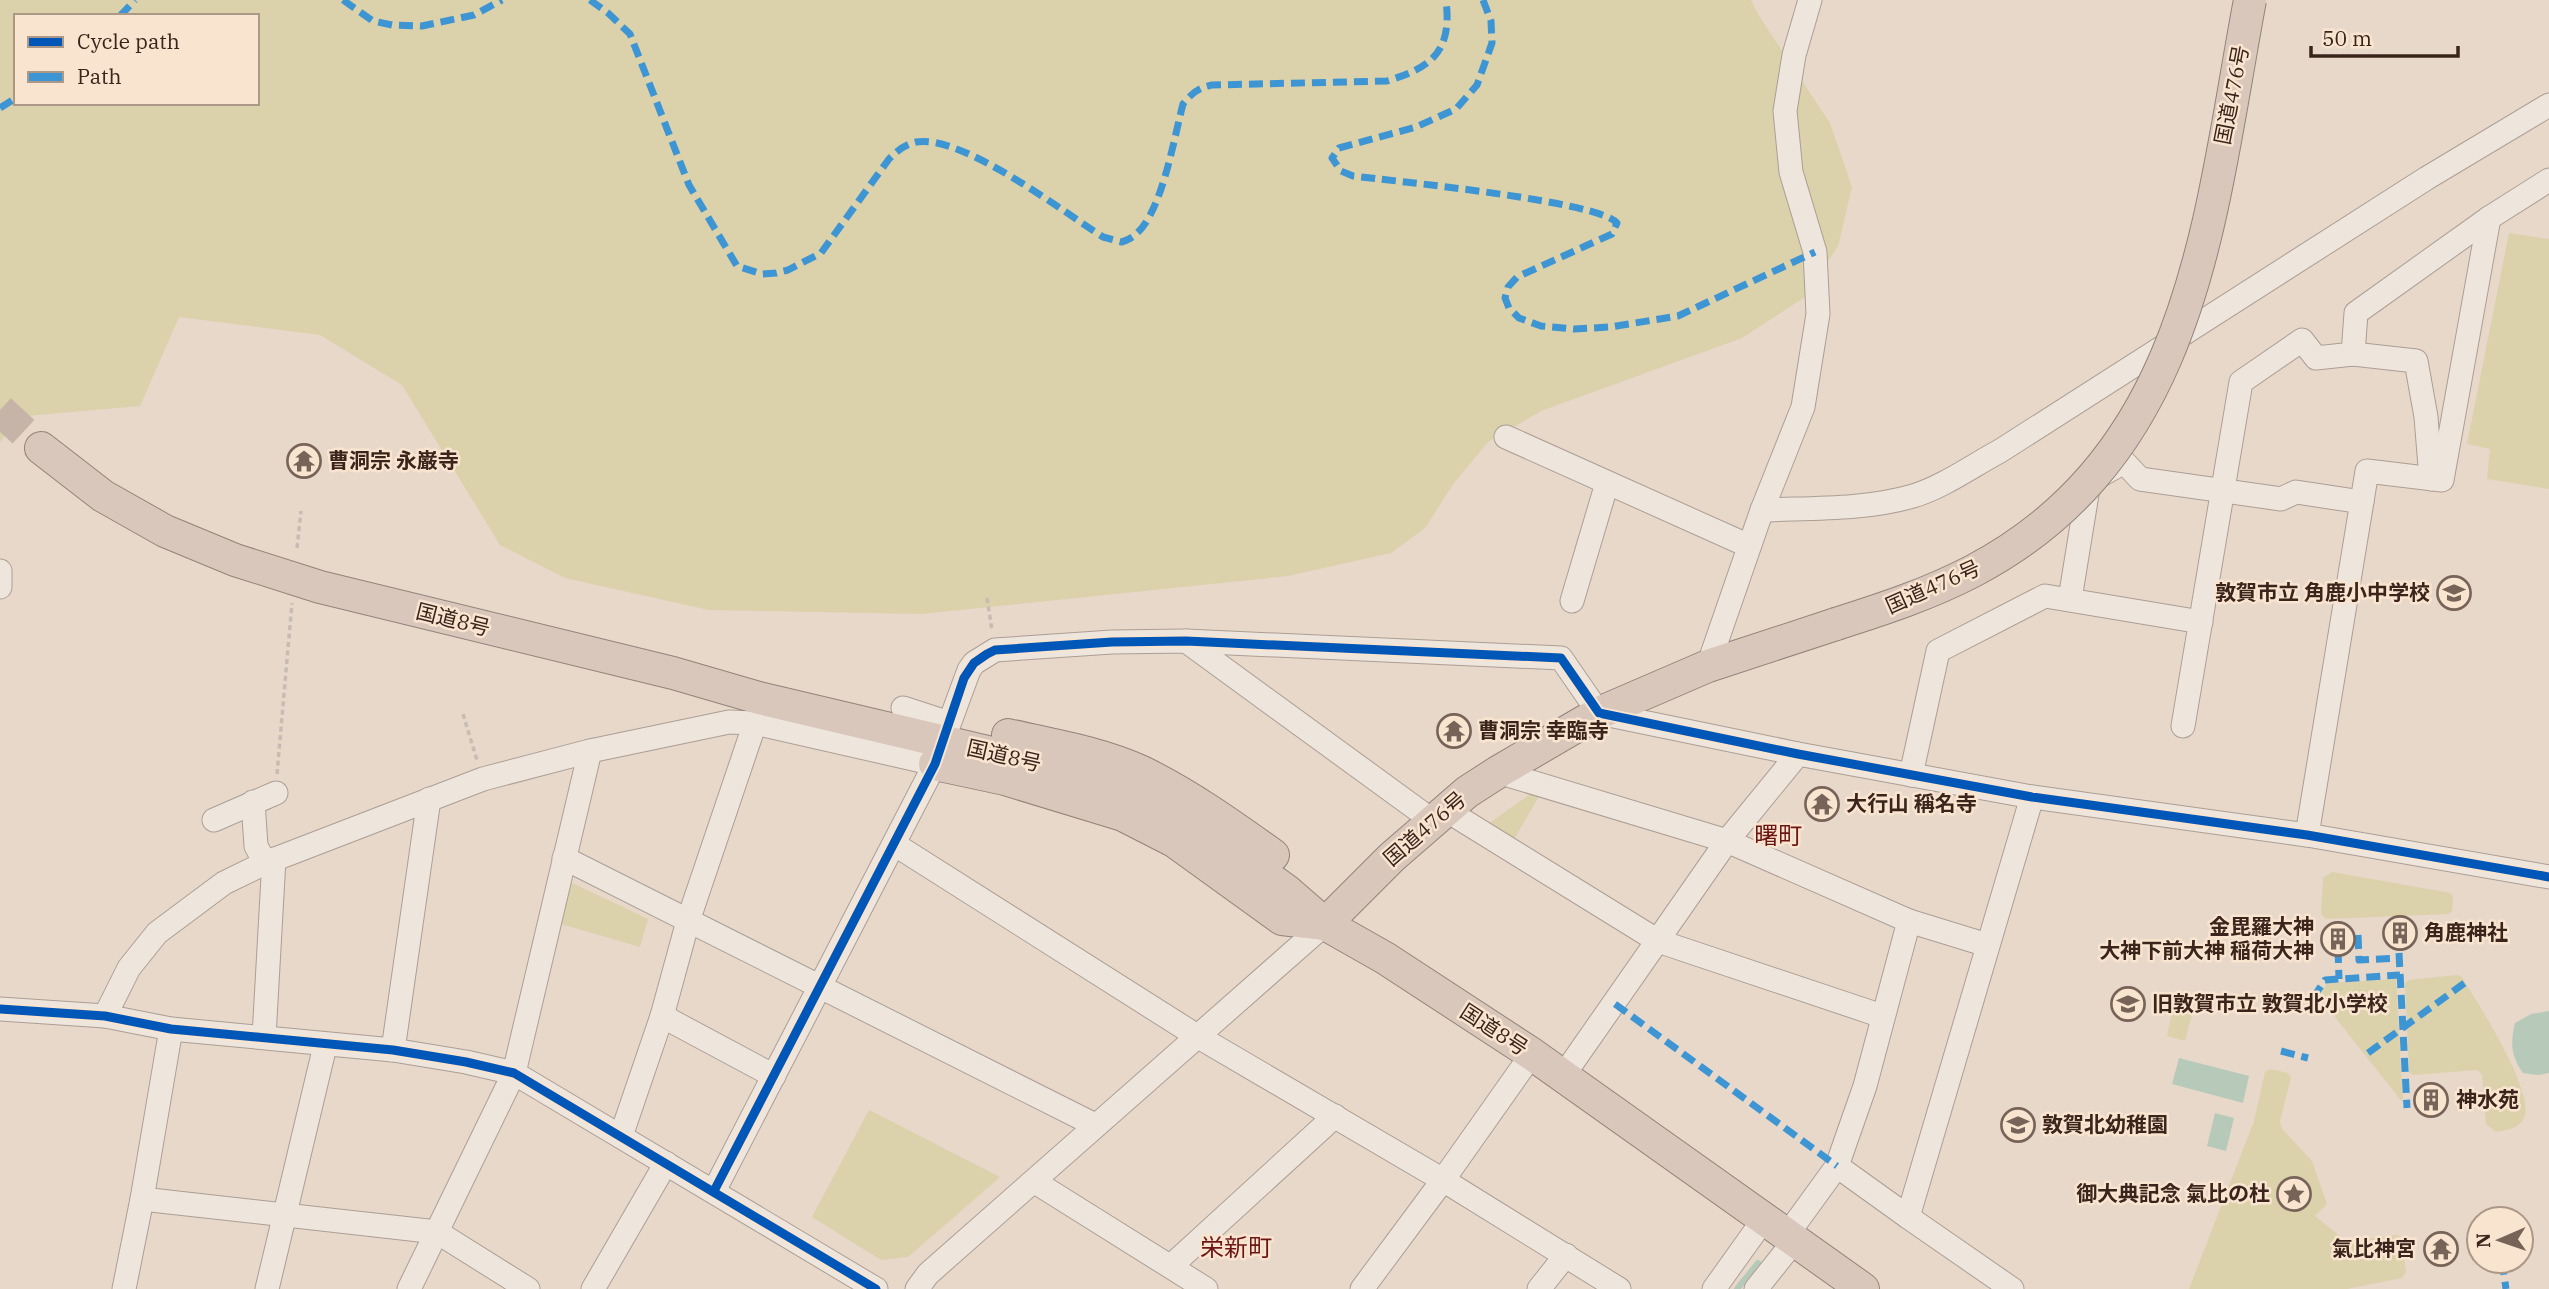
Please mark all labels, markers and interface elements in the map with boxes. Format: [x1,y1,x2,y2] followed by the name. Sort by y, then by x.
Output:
[14,14,259,105] legend
[2311,14,2458,58] scale bar
[2322,24,2372,52] text: 50 m
[77,27,180,55] text: Cycle path
[2208,43,2254,147] street label: 国道476号
[77,62,122,90] text: Path
[285,442,323,480] temple icon: 曹洞宗 永巌寺
[328,446,459,474] place label: 曹洞宗 永巌寺
[1881,553,1984,619] street label: 国道476号
[2435,574,2473,612] school or university icon: 敦賀市立 角鹿小中学校
[2215,578,2430,606] place label: 敦賀市立 角鹿小中学校
[413,596,493,642] street label: 国道8号
[1435,712,1473,750] temple icon: 曹洞宗 幸臨寺
[1478,716,1609,744] place label: 曹洞宗 幸臨寺
[964,733,1044,777] street label: 国道8号
[1377,785,1472,872] street label: 国道476号
[1803,785,1841,823] temple icon: 大行山 稱名寺
[1846,789,1977,817] place label: 大行山 稱名寺
[1754,819,1802,851] district label: 曙町
[2099,912,2314,964] place label: 金毘羅大神 大神下前大神 稲荷大神
[2381,914,2419,952] building icon: 角鹿神社
[2424,918,2508,946] place label: 角鹿神社
[2319,920,2357,958] building icon: 金毘羅大神 大神下前大神 稲荷大神
[2109,985,2147,1023] school or university icon: 旧敦賀市立 敦賀北小学校
[2152,989,2388,1017] place label: 旧敦賀市立 敦賀北小学校
[1455,997,1534,1061] street label: 国道8号
[2412,1081,2450,1119] building icon: 神水苑
[2456,1085,2519,1113] place label: 神水苑
[1999,1106,2037,1144] school or university icon: 敦賀北幼稚園
[2042,1110,2168,1138] place label: 敦賀北幼稚園
[2275,1175,2313,1213] place icon: 御大典記念 氣比の杜
[2076,1179,2270,1207] place label: 御大典記念 氣比の杜
[2465,1205,2535,1275] north arrow
[2422,1230,2460,1268] temple icon: 氣比神宮
[1200,1231,1272,1263] district label: 栄新町
[2471,1233,2495,1249] text: N
[2332,1234,2416,1262] place label: 氣比神宮

